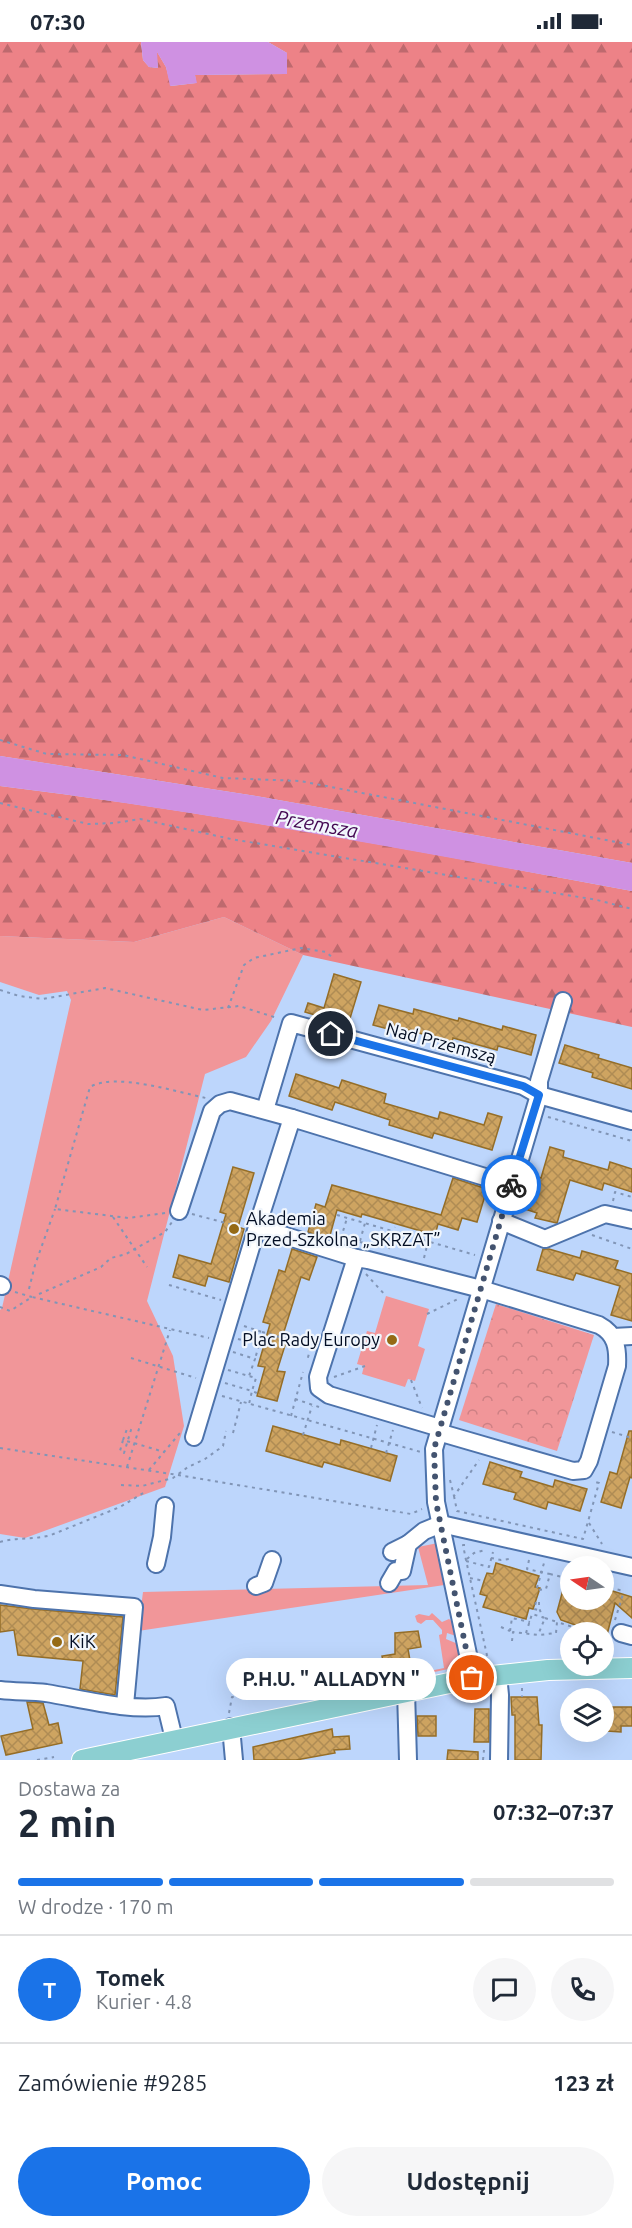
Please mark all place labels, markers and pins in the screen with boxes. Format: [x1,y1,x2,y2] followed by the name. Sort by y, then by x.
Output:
[305,1008,356,1059] pin
[246,1208,441,1249] place label: Akademia Przed-Szkolna „SKRZAT”
[227,1222,241,1236] marker: Akademia Przed-Szkolna „SKRZAT”
[242,1329,380,1349] place label: Plac Rady Europy
[385,1333,399,1347] marker: Plac Rady Europy
[69,1631,96,1651] place label: KiK
[50,1635,64,1649] marker: KiK
[446,1652,497,1703] pin
[226,1657,436,1699] callout: P.H.U. " ALLADYN "

